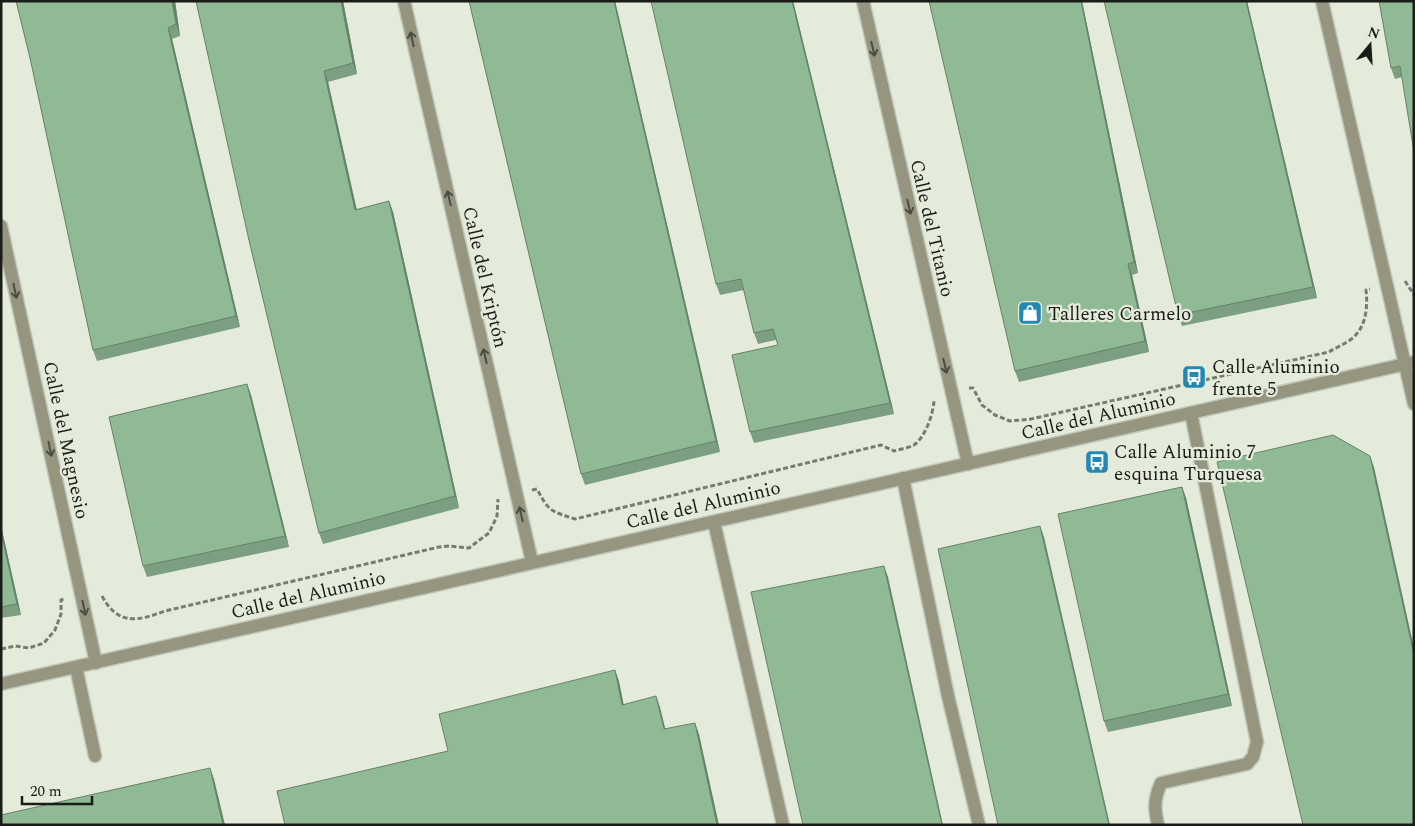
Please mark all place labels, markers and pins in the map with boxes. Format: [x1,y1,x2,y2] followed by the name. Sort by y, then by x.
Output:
[1017,300,1043,326] shop icon: Talleres Carmelo
[1048,300,1191,329] place label: Talleres Carmelo
[1212,353,1340,404] place label: Calle Aluminio frente 5
[1181,364,1207,390] bus stop icon: Calle Aluminio frente 5
[1114,438,1263,489] place label: Calle Aluminio 7 esquina Turquesa
[1084,449,1110,475] bus stop icon: Calle Aluminio 7 esquina Turquesa

